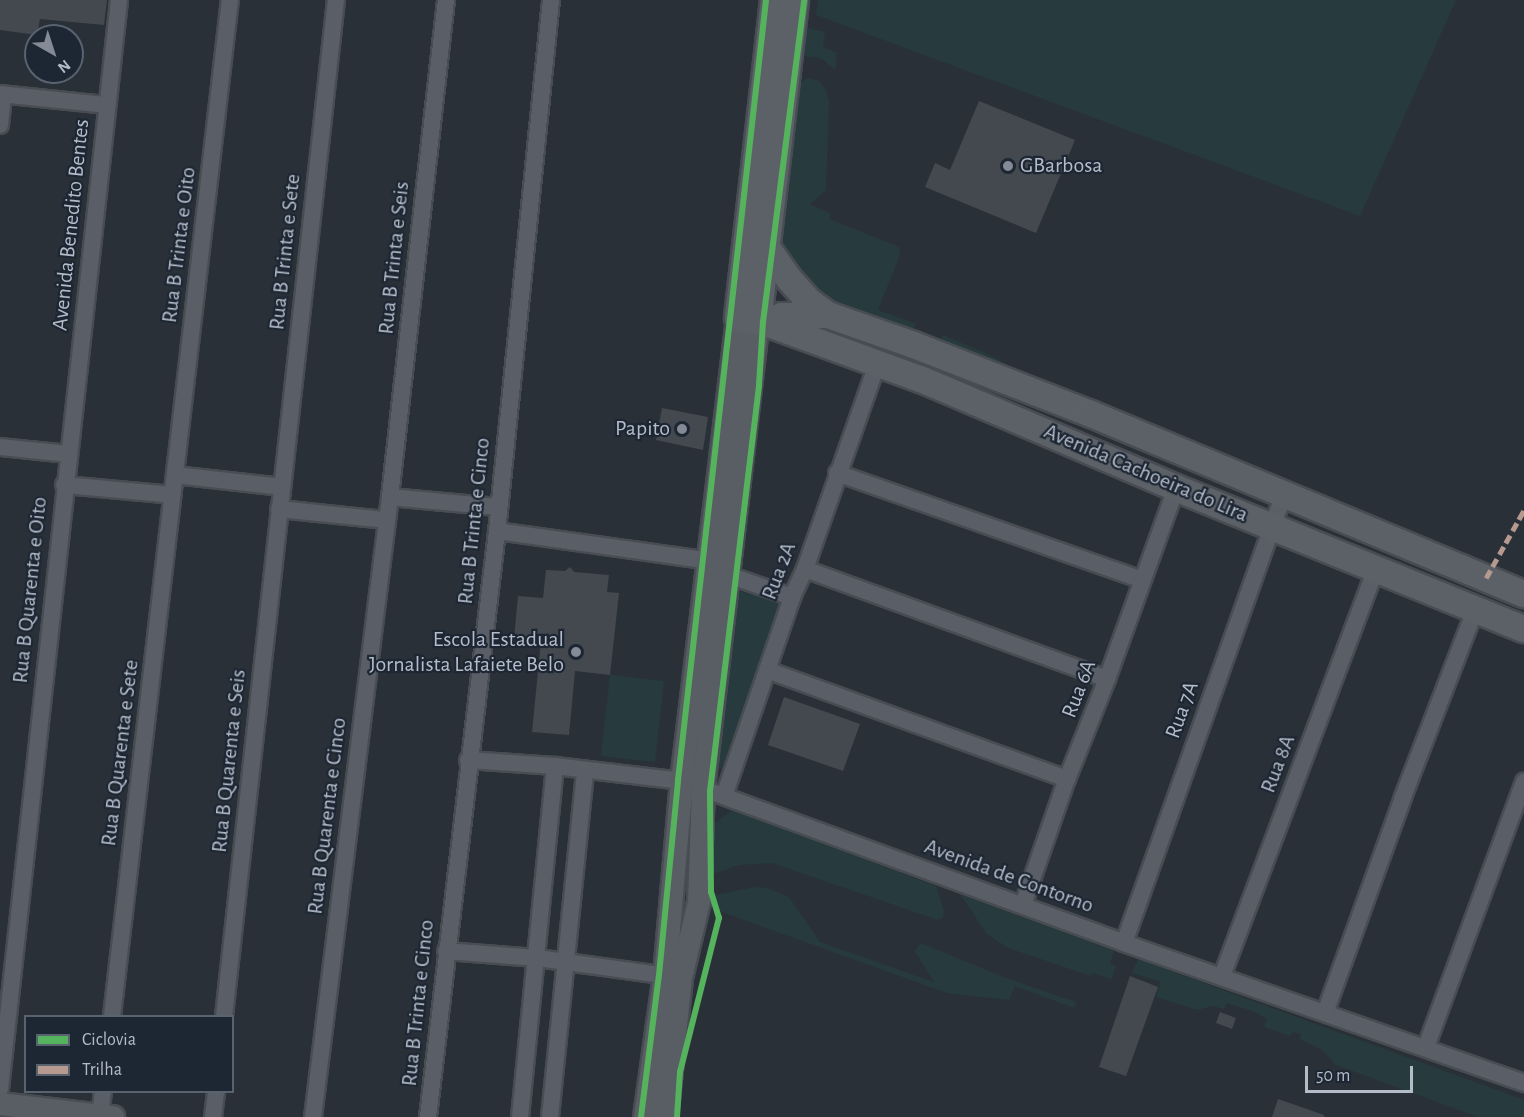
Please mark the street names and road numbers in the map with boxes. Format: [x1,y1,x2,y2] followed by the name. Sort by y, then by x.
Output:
[47,118,95,332] street label: Avenida Benedito Bentes
[156,166,202,324] street label: Rua B Trinta e Oito
[264,173,306,331] street label: Rua B Trinta e Sete
[373,180,415,336] street label: Rua B Trinta e Seis
[1040,418,1252,528] street label: Avenida Cachoeira do Lira
[452,436,496,606] street label: Rua B Trinta e Cinco
[7,495,53,685] street label: Rua B Quarenta e Oito
[756,538,802,604] street label: Rua 2A
[1056,656,1102,722] street label: Rua 6A
[95,658,145,848] street label: Rua B Quarenta e Sete
[206,668,252,854] street label: Rua B Quarenta e Seis
[1160,678,1204,742] street label: Rua 7A
[302,716,352,916] street label: Rua B Quarenta e Cinco
[1255,731,1301,797] street label: Rua 8A
[921,833,1097,919] street label: Avenida de Contorno
[396,918,440,1088] street label: Rua B Trinta e Cinco

